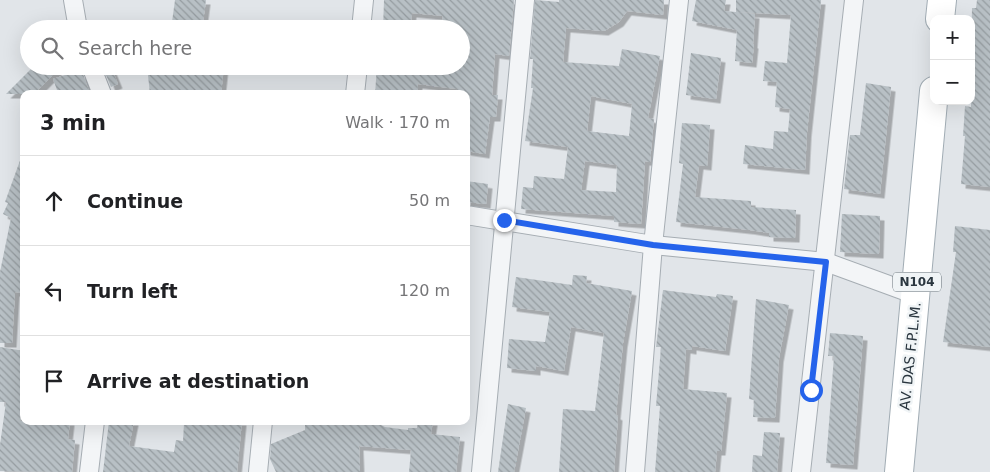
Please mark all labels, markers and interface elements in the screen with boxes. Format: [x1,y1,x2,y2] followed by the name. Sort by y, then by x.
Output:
[930,15,975,105] map controls
[930,15,975,60] button: +
[20,20,470,75] search box
[38,34,66,62] icon: search
[78,37,192,59] text: Search here
[930,60,975,105] button: −
[40,111,106,135] text: 3 min
[345,113,450,132] text: Walk · 170 m
[40,187,68,215] icon: ahead
[87,190,183,212] text: Continue
[409,191,450,210] text: 50 m
[493,209,516,232] route end
[893,272,941,292] road number: N104
[40,277,68,305] icon: left
[87,280,178,302] text: Turn left
[399,281,450,300] text: 120 m
[896,301,924,411] street label: AV. DAS F.P.L.M.
[40,367,68,395] icon: arrive
[87,370,309,392] text: Arrive at destination
[800,379,823,402] route start

